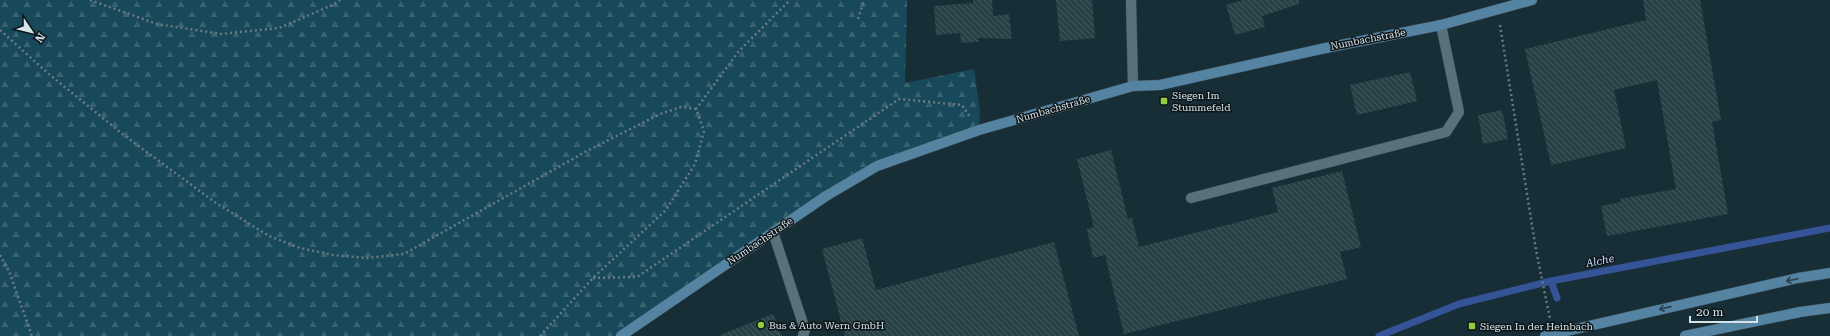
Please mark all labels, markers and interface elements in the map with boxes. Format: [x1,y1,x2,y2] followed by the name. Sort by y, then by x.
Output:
[12,12,52,52] north arrow
[1329,26,1407,52] street label: Numbachstraße
[32,30,48,45] text: N
[1172,90,1231,113] place label: Siegen Im Stummefeld
[1015,93,1092,125] street label: Numbachstraße
[1159,96,1169,106] marker: Siegen Im Stummefeld
[725,215,795,267] street label: Numbachstraße
[1584,252,1616,270] water label: Alche
[1785,276,1798,284] one-way arrow
[1690,298,1757,324] scale bar
[1658,305,1671,312] one-way arrow
[1696,305,1723,319] text: 20 m
[756,320,766,330] marker: Bus & Auto Wern GmbH
[769,320,884,331] place label: Bus & Auto Wern GmbH
[1467,321,1477,331] marker: Siegen In der Heinbach
[1480,321,1593,332] place label: Siegen In der Heinbach

